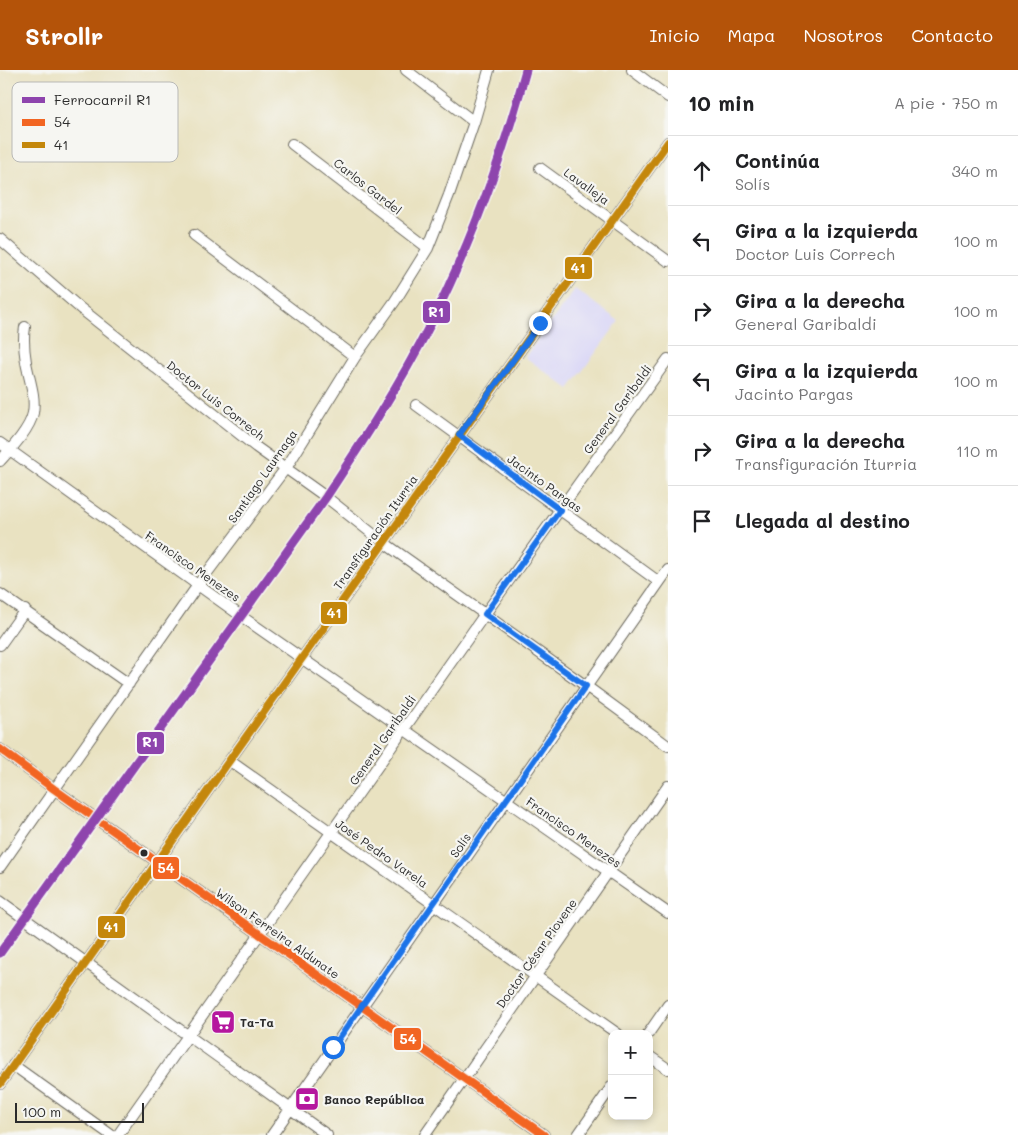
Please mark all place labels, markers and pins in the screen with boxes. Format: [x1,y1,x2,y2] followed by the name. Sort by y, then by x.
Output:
[139,848,149,858] unlabelled marker
[210,1009,236,1035] supermarket icon: Ta-Ta
[240,1014,274,1030] place label: Ta-Ta
[294,1086,320,1112] bank icon: Banco República
[324,1091,425,1107] place label: Banco República

